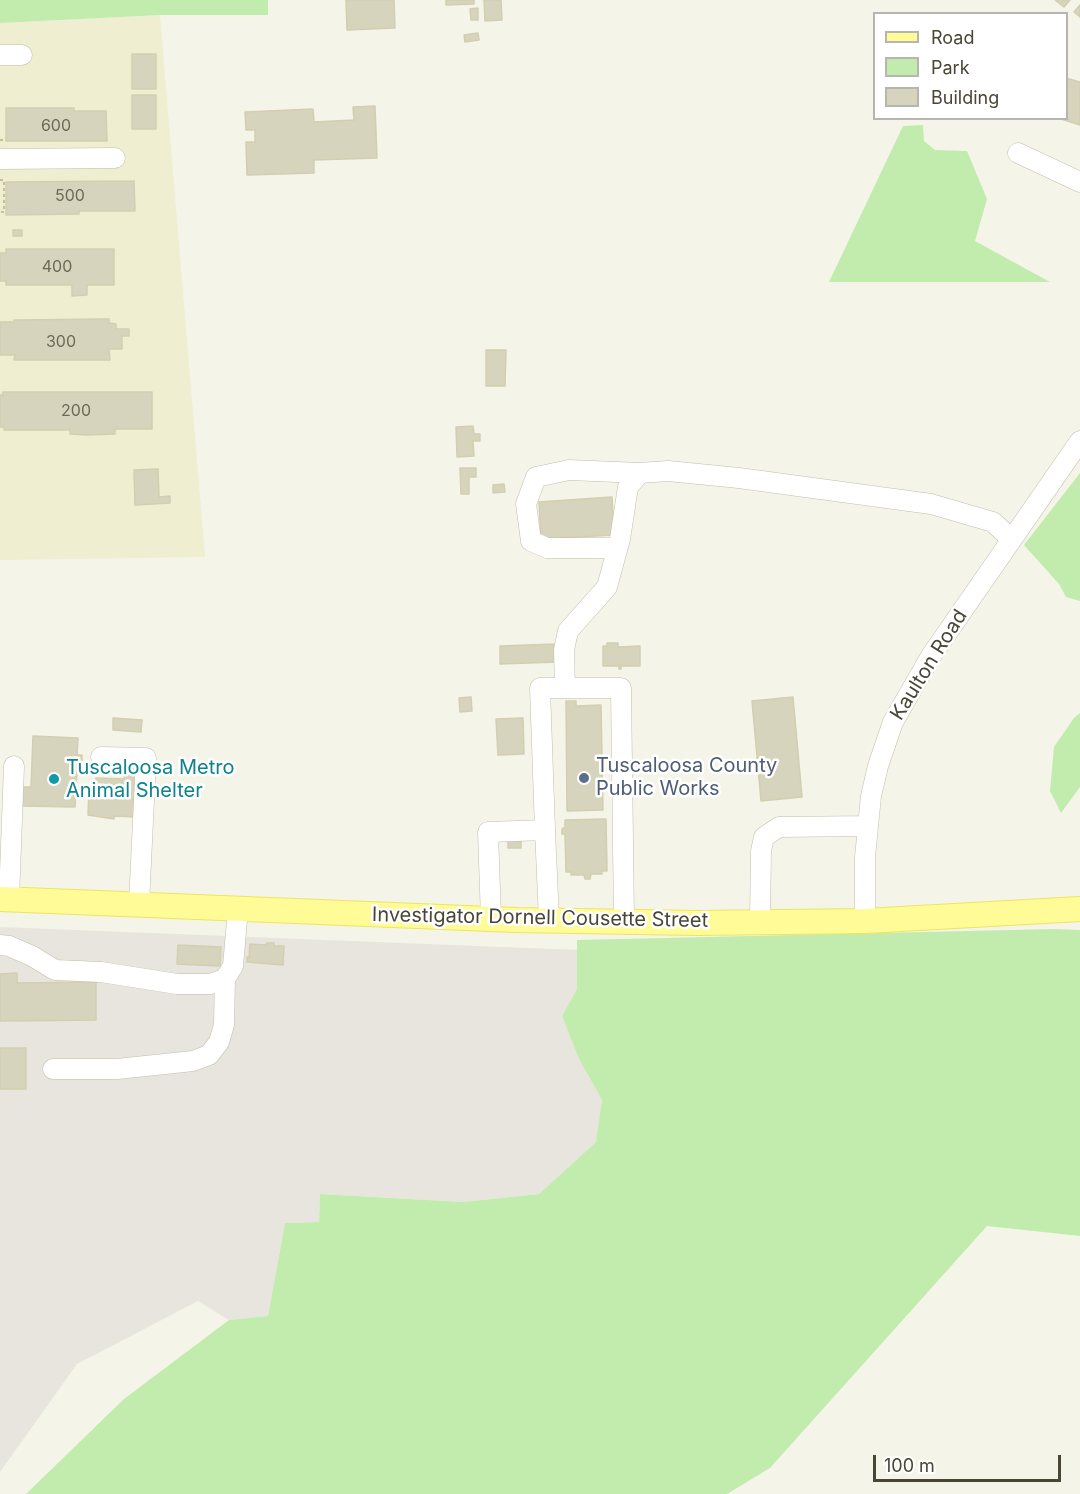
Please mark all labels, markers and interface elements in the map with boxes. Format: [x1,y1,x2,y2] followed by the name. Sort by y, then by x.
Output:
[873,12,1068,120] legend
[931,27,974,48] text: Road
[931,57,970,78] text: Park
[931,87,999,108] text: Building
[41,116,71,136] house number: 600
[55,186,85,206] house number: 500
[42,257,72,277] house number: 400
[46,332,76,352] house number: 300
[61,401,91,421] house number: 200
[886,605,972,725] street label: Kaulton Road
[596,754,777,801] place label: Tuscaloosa County Public Works
[66,756,234,803] place label: Tuscaloosa Metro Animal Shelter
[577,771,591,785] marker: Tuscaloosa County Public Works
[47,772,61,786] marker: Tuscaloosa Metro Animal Shelter
[372,903,708,933] street label: Investigator Dornell Cousette Street
[876,1443,1064,1481] scale bar
[884,1455,935,1476] text: 100 m

